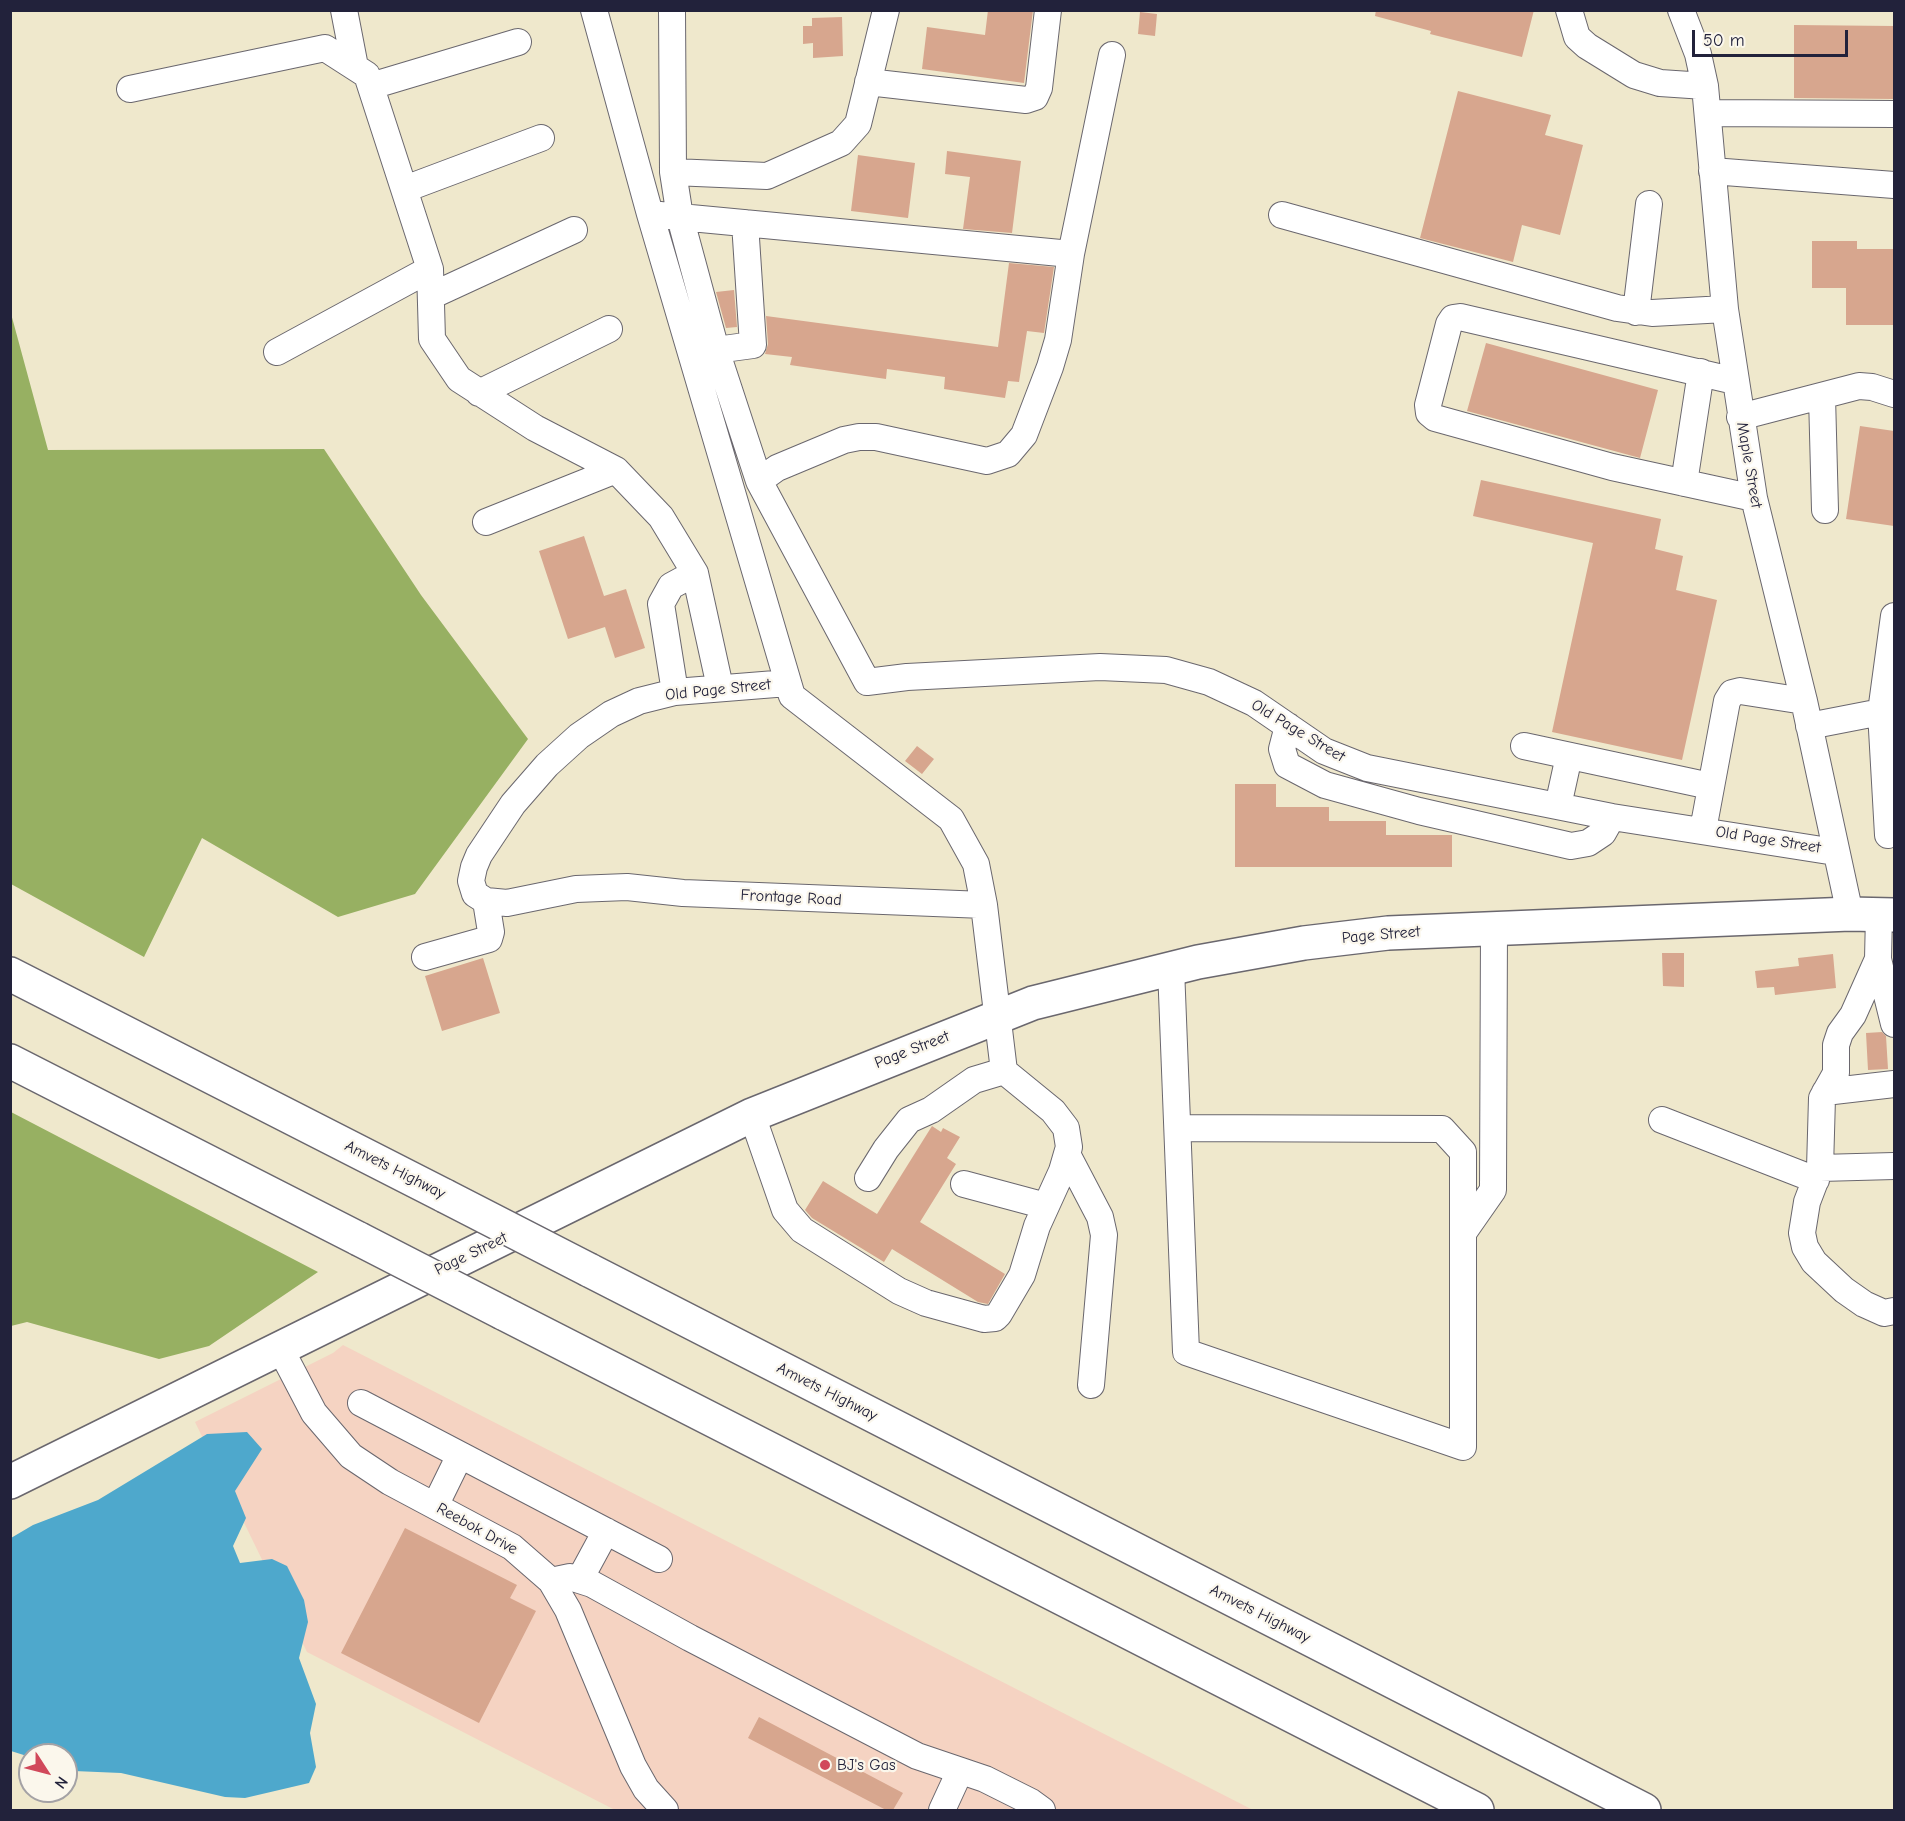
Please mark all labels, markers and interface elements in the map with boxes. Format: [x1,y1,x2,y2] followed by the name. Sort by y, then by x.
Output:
[1695,18,1851,56] scale bar
[1703,30,1745,51] text: 50 m
[1732,420,1766,510] street label: Maple Street
[664,675,772,705] street label: Old Page Street
[1248,695,1348,767] street label: Old Page Street
[1714,822,1822,858] street label: Old Page Street
[740,886,842,910] street label: Frontage Road
[1341,922,1421,948] street label: Page Street
[872,1027,952,1073] street label: Page Street
[341,1136,449,1204] street label: Amvets Highway
[432,1228,510,1280] street label: Page Street
[773,1358,881,1426] street label: Amvets Highway
[433,1499,521,1559] street label: Reebok Drive
[1206,1580,1314,1648] street label: Amvets Highway
[18,1743,78,1803] north arrow
[837,1755,896,1775] place label: BJ's Gas
[818,1758,832,1772] marker: BJ's Gas
[51,1773,71,1792] text: N

